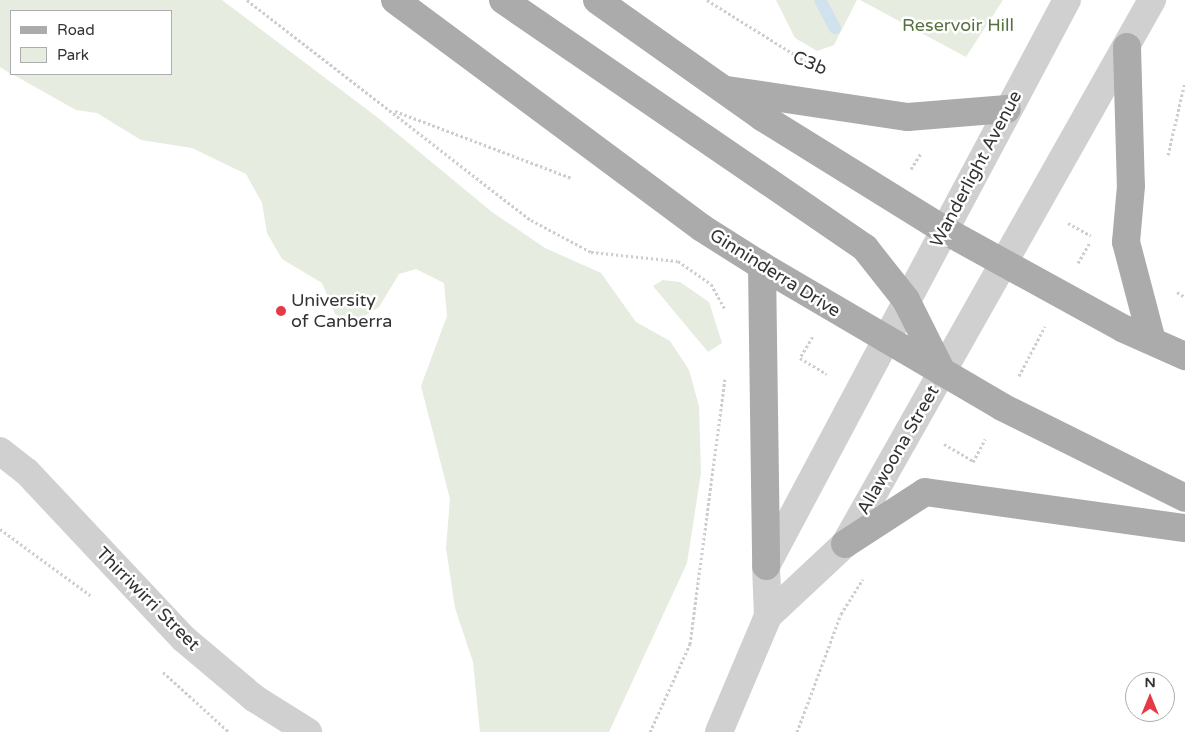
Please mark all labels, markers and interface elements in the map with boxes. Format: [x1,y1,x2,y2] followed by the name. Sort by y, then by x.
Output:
[10,10,172,75] legend
[902,14,1014,36] park label: Reservoir Hill
[57,21,95,39] text: Road
[57,46,89,64] text: Park
[790,46,830,80] street label: C3b
[926,87,1026,251] street label: Wanderlight Avenue
[706,224,844,322] street label: Ginninderra Drive
[291,290,392,332] place label: University of Canberra
[275,305,287,317] marker: University of Canberra
[852,382,944,518] street label: Allawoona Street
[92,543,204,655] street label: Thirriwirri Street
[1125,672,1175,722] north arrow
[1144,674,1156,691] text: N

